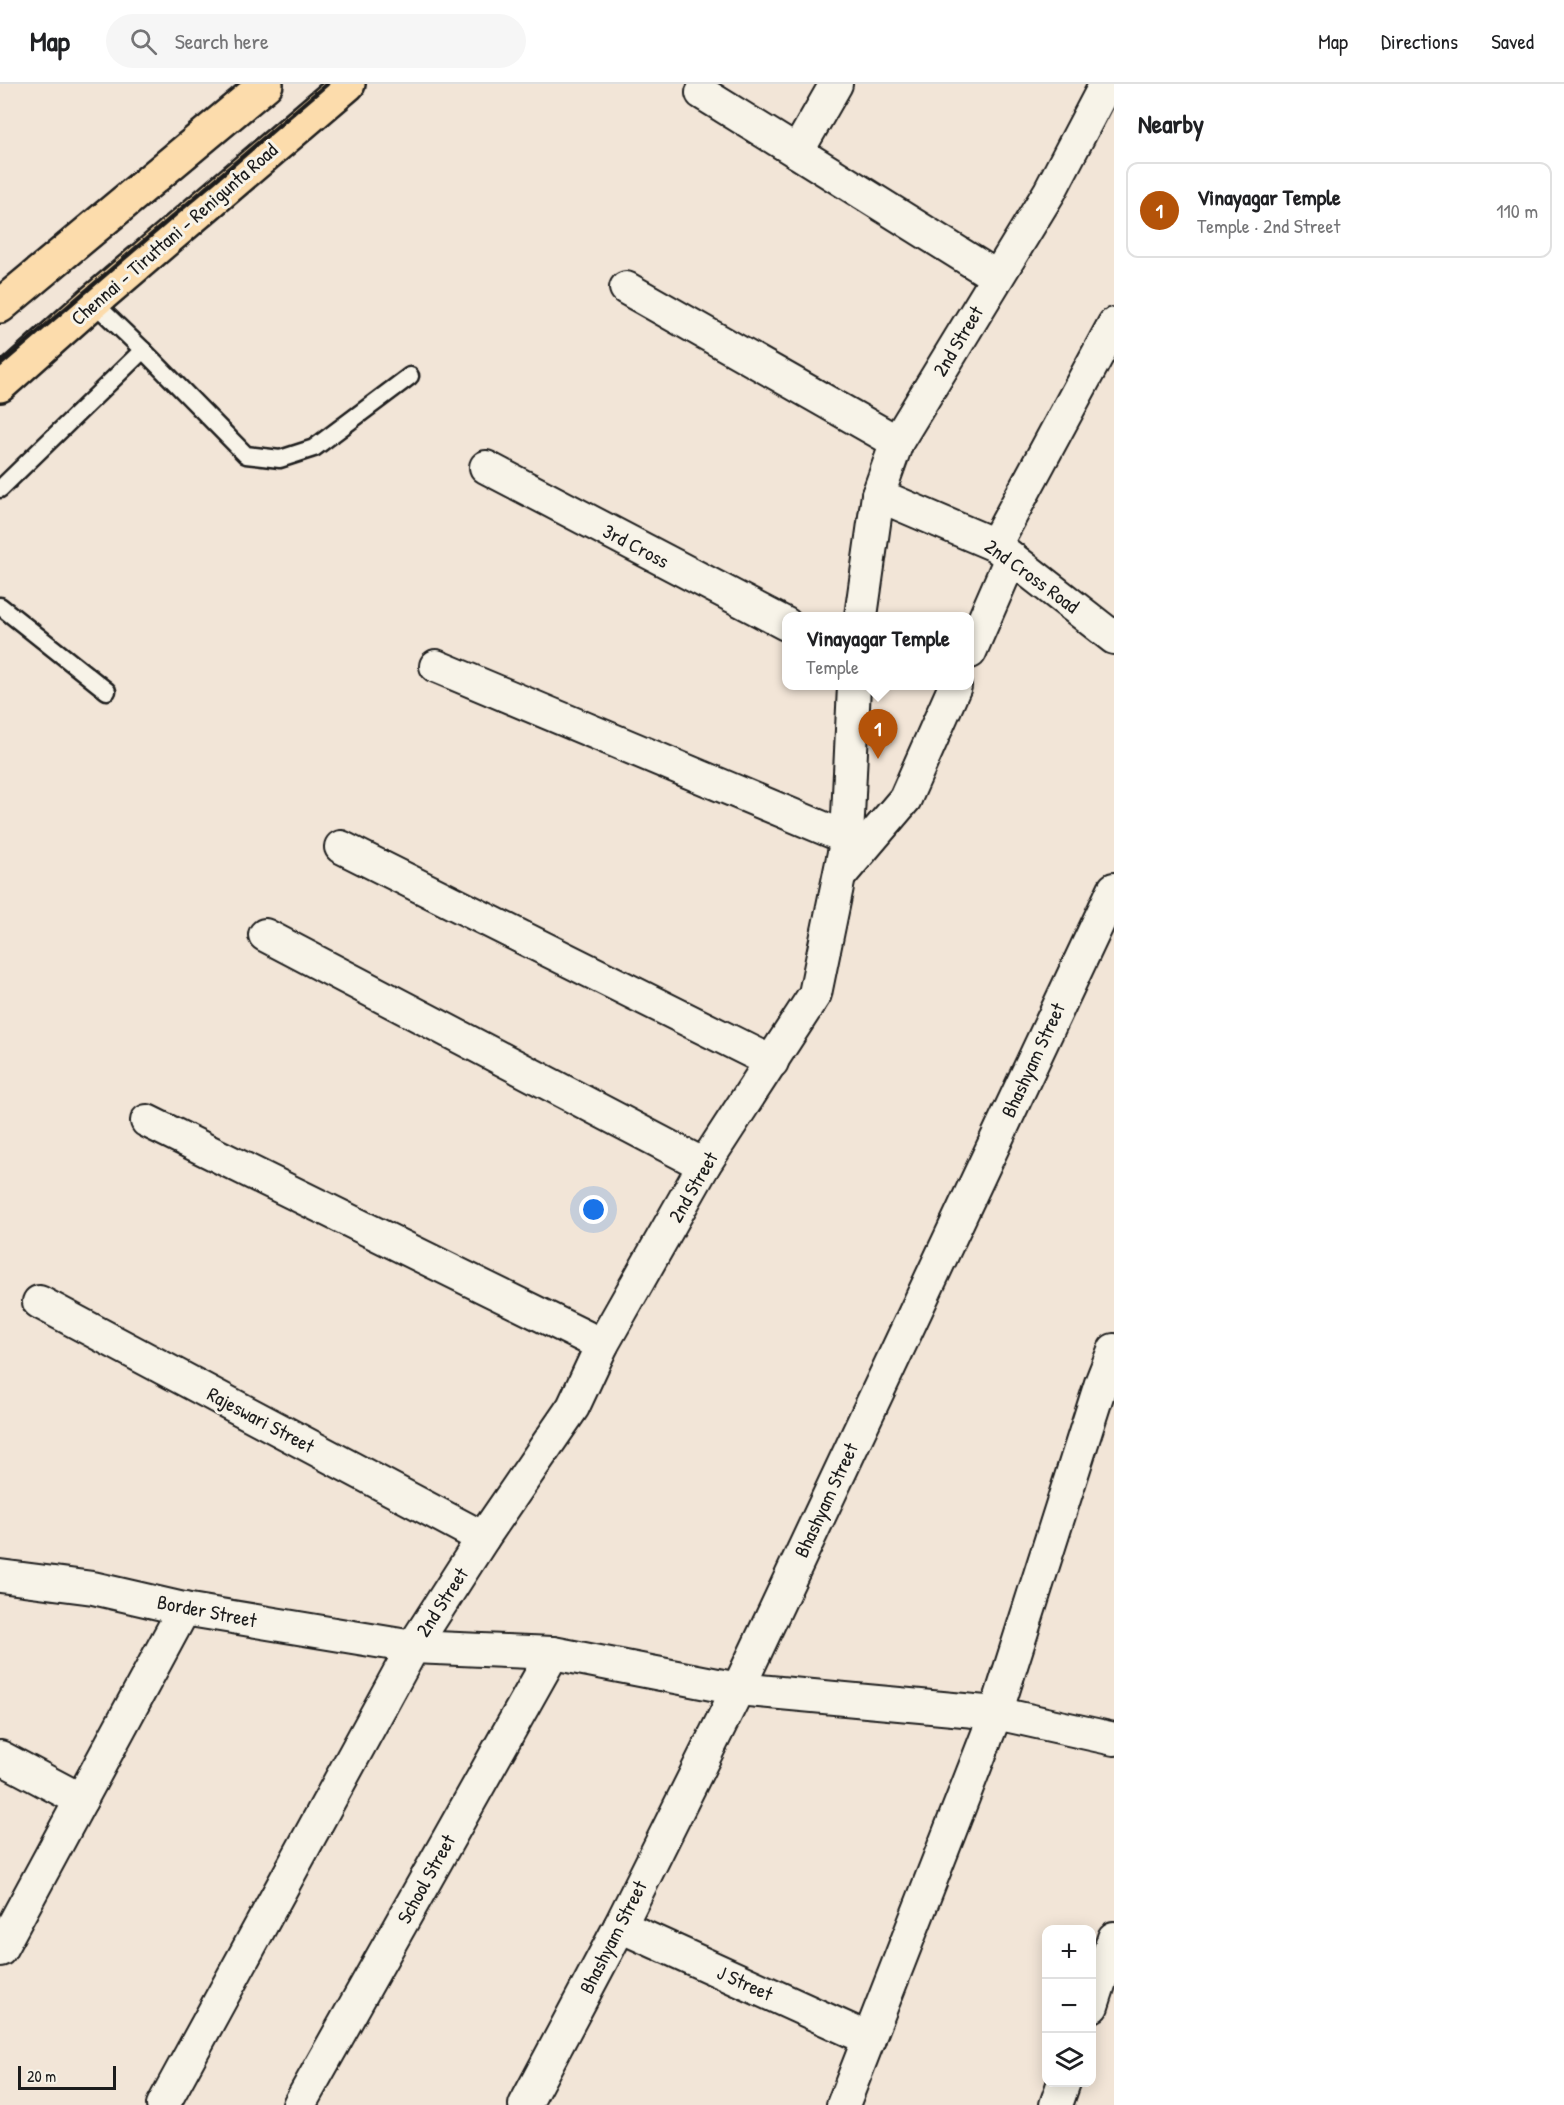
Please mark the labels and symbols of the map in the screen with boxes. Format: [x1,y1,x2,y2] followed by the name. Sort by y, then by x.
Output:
[65,136,283,331] street label: Chennai - Tiruttani - Renigunta Road
[926,300,990,381] street label: 2nd Street
[598,517,674,574] street label: 3rd Cross
[980,532,1085,619] street label: 2nd Cross Road
[858,710,898,759] pin: 1
[994,997,1071,1121] street label: Bhashyam Street
[662,1146,724,1227] street label: 2nd Street
[579,1195,608,1224] your location
[203,1380,321,1460] street label: Rajeswari Street
[787,1437,864,1561] street label: Bhashyam Street
[409,1561,475,1642] street label: 2nd Street
[155,1588,260,1634] street label: Border Street
[390,1828,462,1928] street label: School Street
[572,1875,653,1998] street label: Bhashyam Street
[713,1958,778,2007] street label: J Street
[18,2063,116,2090] scale bar

